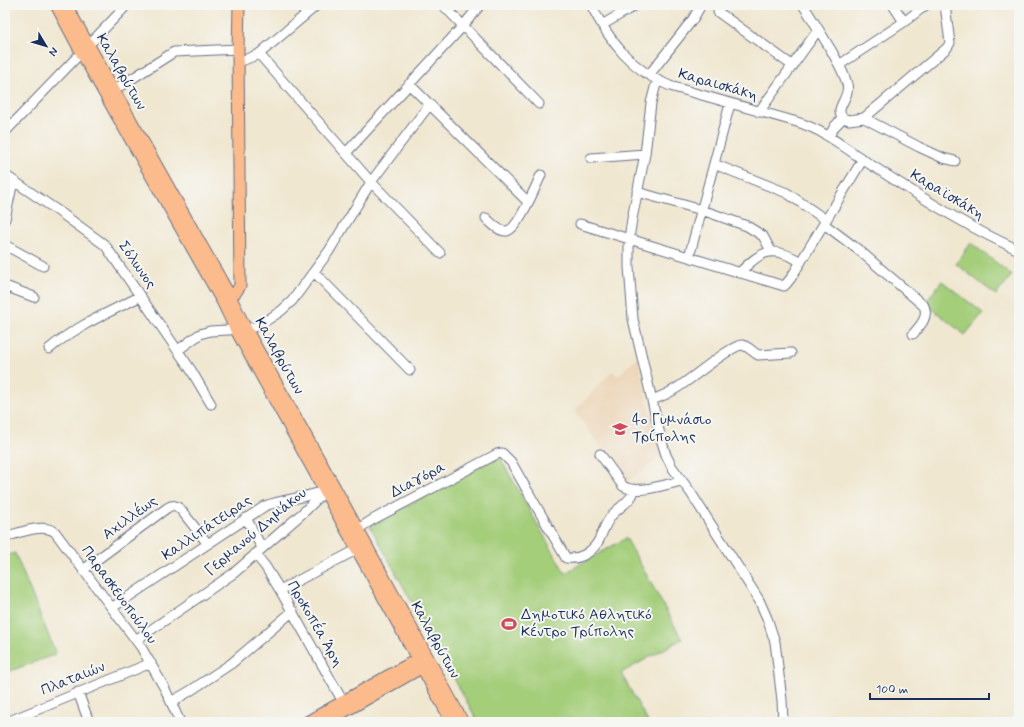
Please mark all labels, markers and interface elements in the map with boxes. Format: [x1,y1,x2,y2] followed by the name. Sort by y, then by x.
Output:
[26,26,66,66] north arrow
[91,30,151,114] street label: Καλαβρύτων
[45,44,61,59] text: N
[676,64,760,106] street label: Καραισκάκη
[906,165,988,225] street label: Καραϊσκάκη
[113,237,161,293] street label: Σόλωνος
[250,314,309,398] street label: Καλαβρύτων
[632,410,712,447] place label: 4ο Γυμνάσιο Τρίπολης
[611,420,629,438] school or university icon: 4ο Γυμνάσιο Τρίπολης
[387,457,449,503] street label: Διαγόρα
[201,483,311,581] street label: Γερμανού Δημάκου
[158,490,256,565] street label: Καλλιπάτειρας
[98,491,162,545] street label: Αχιλλέως
[77,542,162,648] street label: Παρασκευοπούλου
[282,577,348,671] street label: Προκοπέα Άρη
[406,598,465,682] street label: Καλαβρύτων
[521,605,652,642] place label: Δημοτικό Αθλητικό Κέντρο Τρίπολης
[500,615,518,633] sports icon: Δημοτικό Αθλητικό Κέντρο Τρίπολης
[38,657,108,701] street label: Πλαταιών
[870,675,989,701] scale bar
[876,682,908,698] text: 100 m

